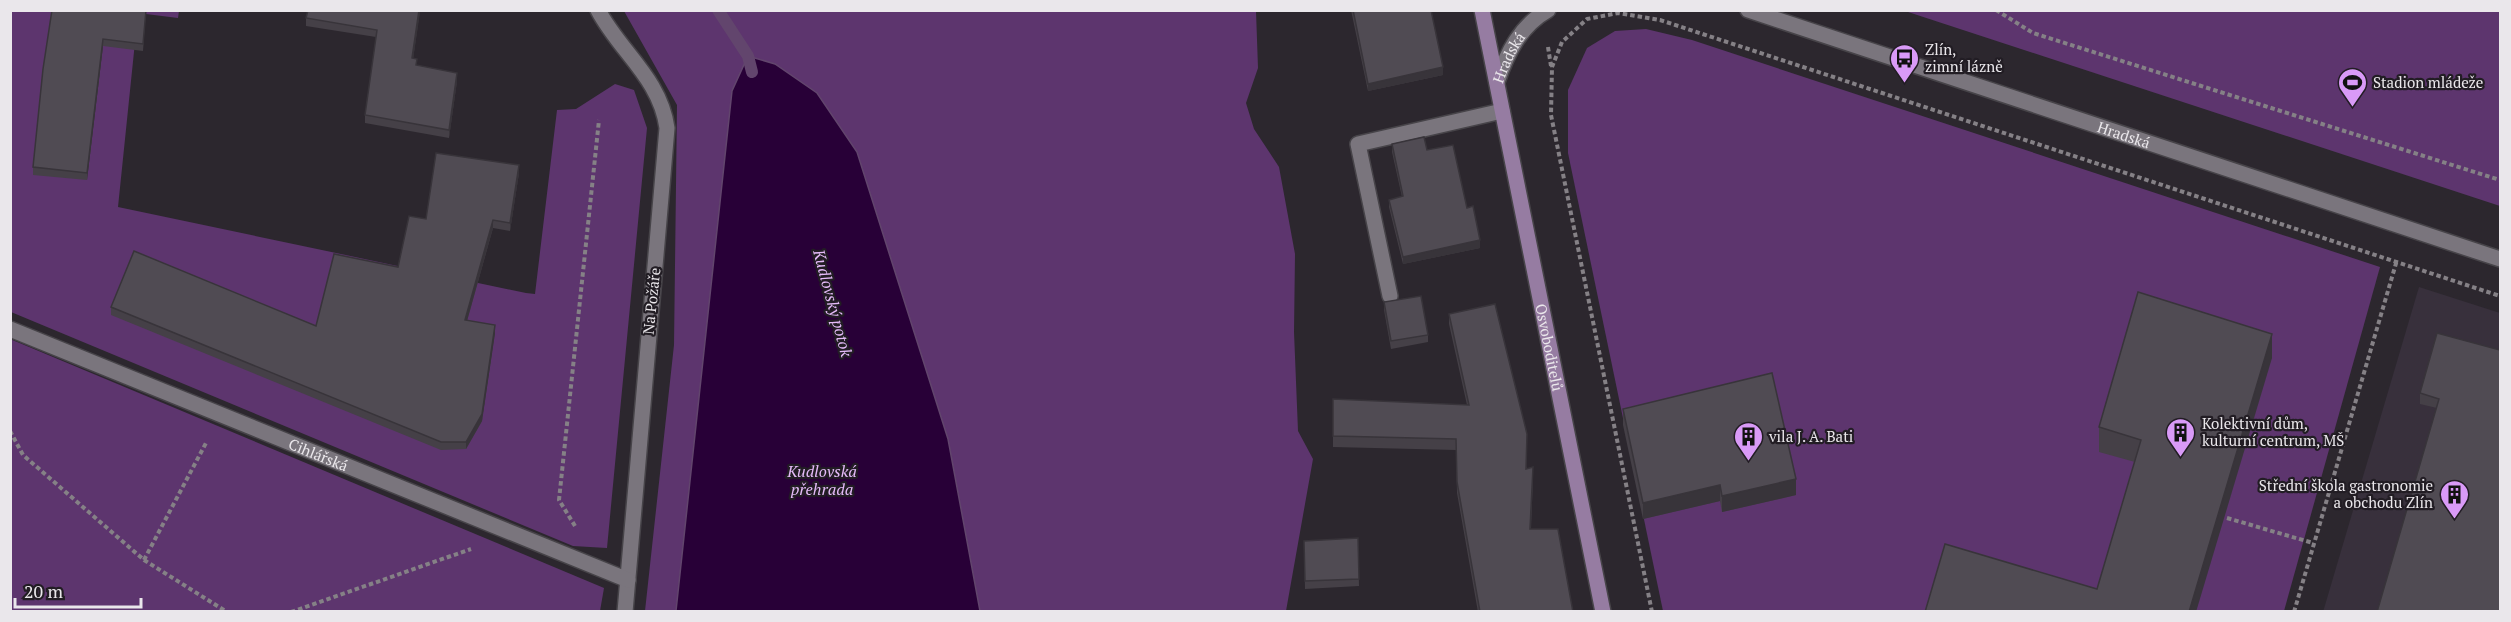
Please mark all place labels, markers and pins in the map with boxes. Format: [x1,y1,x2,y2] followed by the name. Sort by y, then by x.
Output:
[1925,39,2003,76] place label: Zlín, zimní lázně
[1888,42,1920,84] bus stop icon: Zlín, zimní lázně
[2336,66,2368,108] sports icon: Stadion mládeže
[2373,72,2483,92] place label: Stadion mládeže
[2202,413,2344,450] place label: Kolektivní dům, kulturní centrum, MŠ
[2165,416,2197,458] building icon: Kolektivní dům, kulturní centrum, MŠ
[1732,420,1764,462] building icon: vila J. A. Bati
[1768,426,1853,446] place label: vila J. A. Bati
[2259,475,2433,512] place label: Střední škola gastronomie a obchodu Zlín
[2438,478,2470,520] building icon: Střední škola gastronomie a obchodu Zlín

